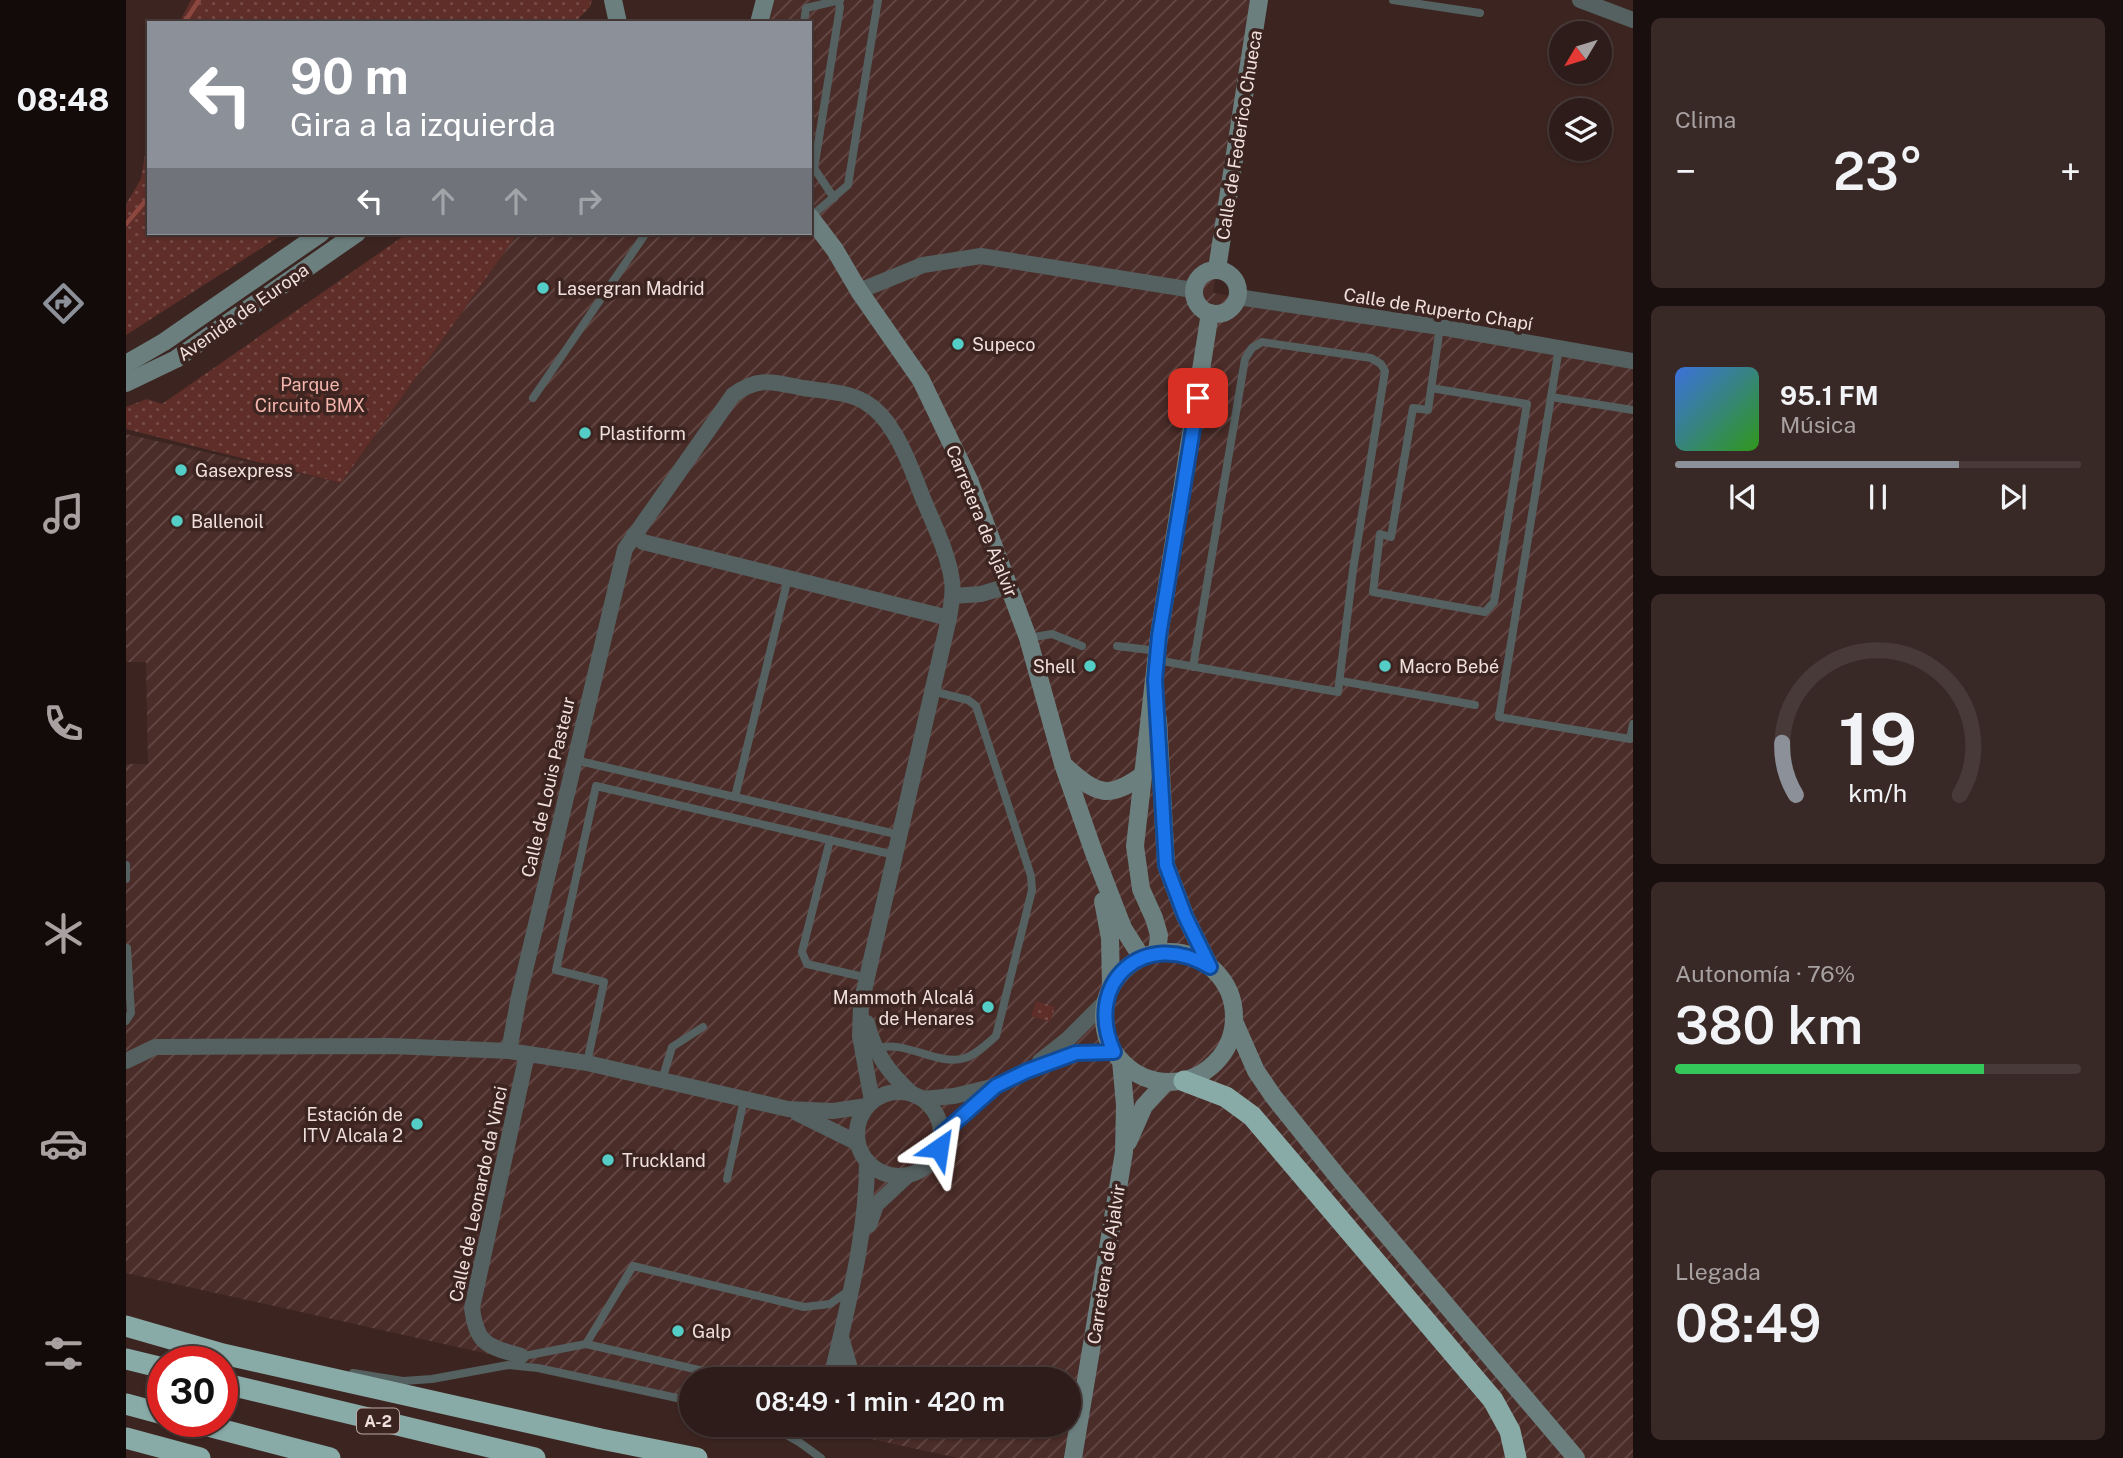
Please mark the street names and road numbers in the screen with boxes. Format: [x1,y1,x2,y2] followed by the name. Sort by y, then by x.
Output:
[1212,29,1266,241] street label: Calle de Federico Chueca
[174,259,312,365] street label: Avenida de Europa
[1342,284,1535,334] street label: Calle de Ruperto Chapí
[942,442,1022,600] street label: Carretera de Ajalvir
[517,694,579,880] street label: Calle de Louis Pasteur
[445,1084,511,1304] street label: Calle de Leonardo da Vinci
[1083,1182,1129,1346] street label: Carretera de Ajalvir
[357,1408,399,1434] road number: A-2

